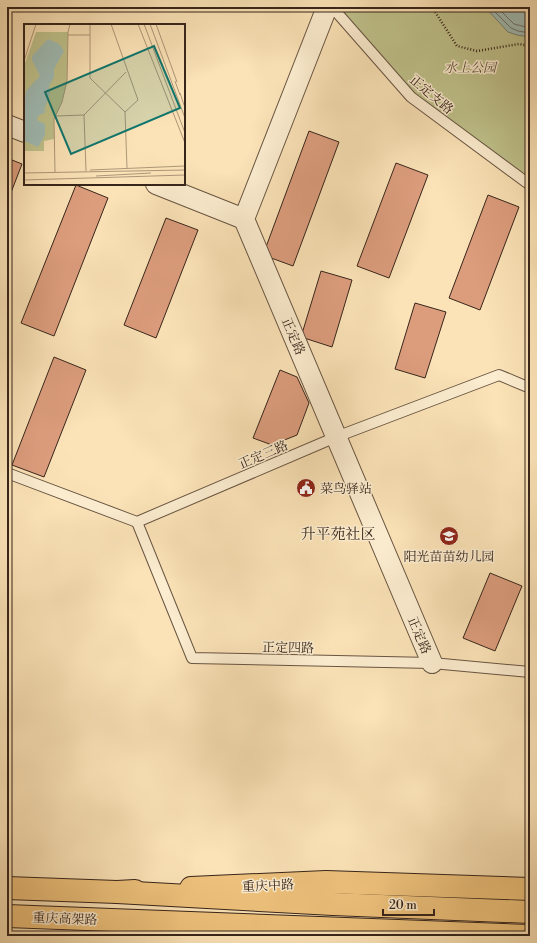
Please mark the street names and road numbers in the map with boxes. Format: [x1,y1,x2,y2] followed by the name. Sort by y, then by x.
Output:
[406,72,456,118] street label: 正定支路
[278,315,308,357] street label: 正定路
[236,437,290,472] street label: 正定三路
[404,614,434,656] street label: 正定路
[262,640,314,656] street label: 正定四路
[242,877,294,895] street label: 重庆中路
[32,910,98,928] street label: 重庆高架路

